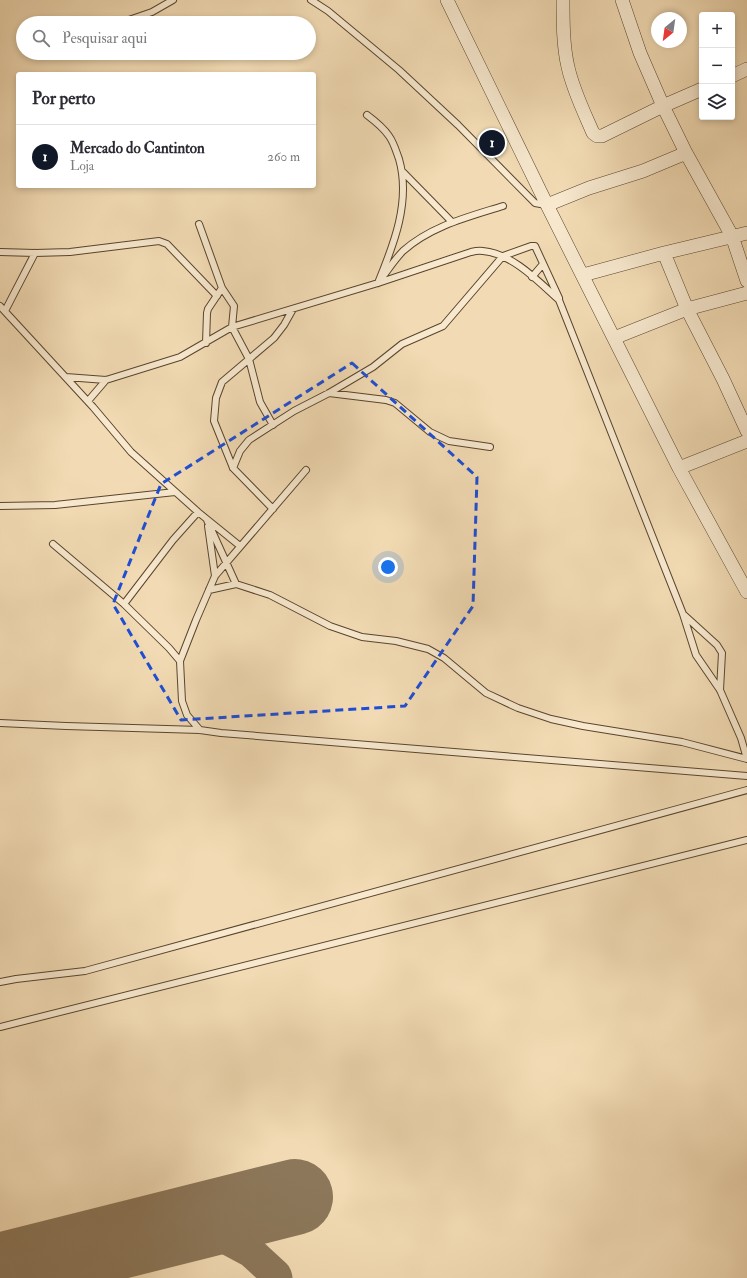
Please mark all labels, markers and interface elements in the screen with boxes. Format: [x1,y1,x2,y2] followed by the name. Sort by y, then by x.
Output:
[651,12,687,48] north arrow
[699,12,735,120] map controls
[699,12,735,48] button: +
[16,16,316,60] search box
[30,27,52,49] icon: search
[62,29,147,48] text: Pesquisar aqui
[699,48,735,84] button: −
[699,84,735,120] button: layers
[32,88,95,109] text: Por perto
[479,128,505,158] pin: 1
[70,139,205,158] text: Mercado do Cantinton
[43,149,47,165] text: 1
[267,149,300,165] text: 260 m
[70,158,94,174] text: Loja
[378,557,398,577] your location

